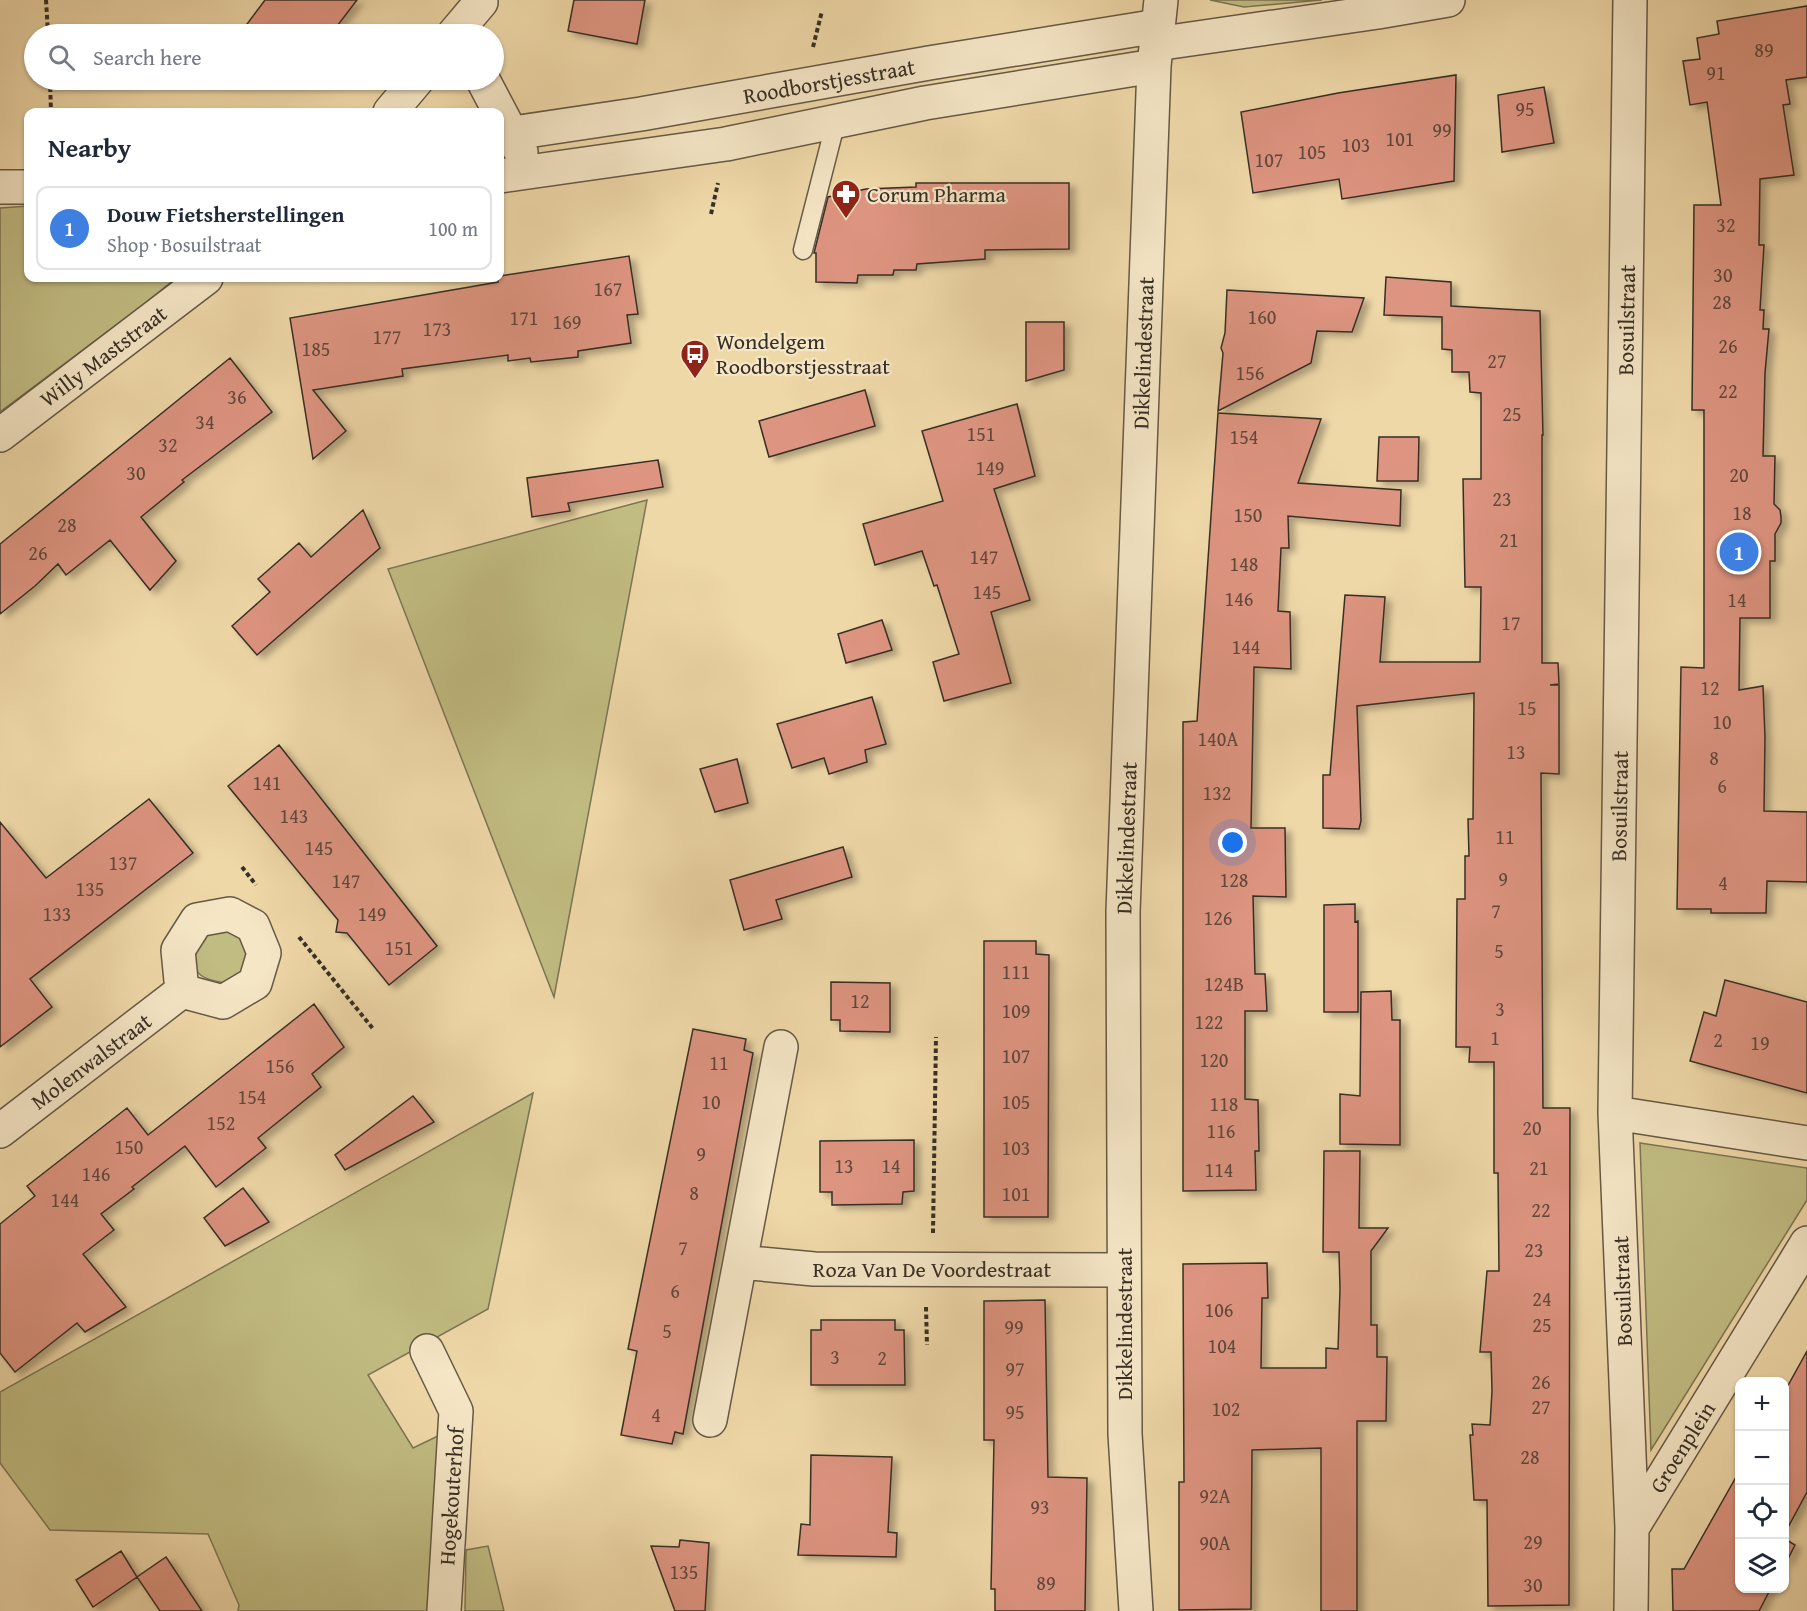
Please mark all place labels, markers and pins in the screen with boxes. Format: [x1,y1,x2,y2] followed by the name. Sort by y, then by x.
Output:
[830,178,862,220] pharmacy icon: Corum Pharma
[867,178,1007,210] place label: Corum Pharma
[716,325,890,382] place label: Wondelgem Roodborstjesstraat
[679,338,711,380] bus stop icon: Wondelgem Roodborstjesstraat
[1720,530,1758,574] pin: 1

